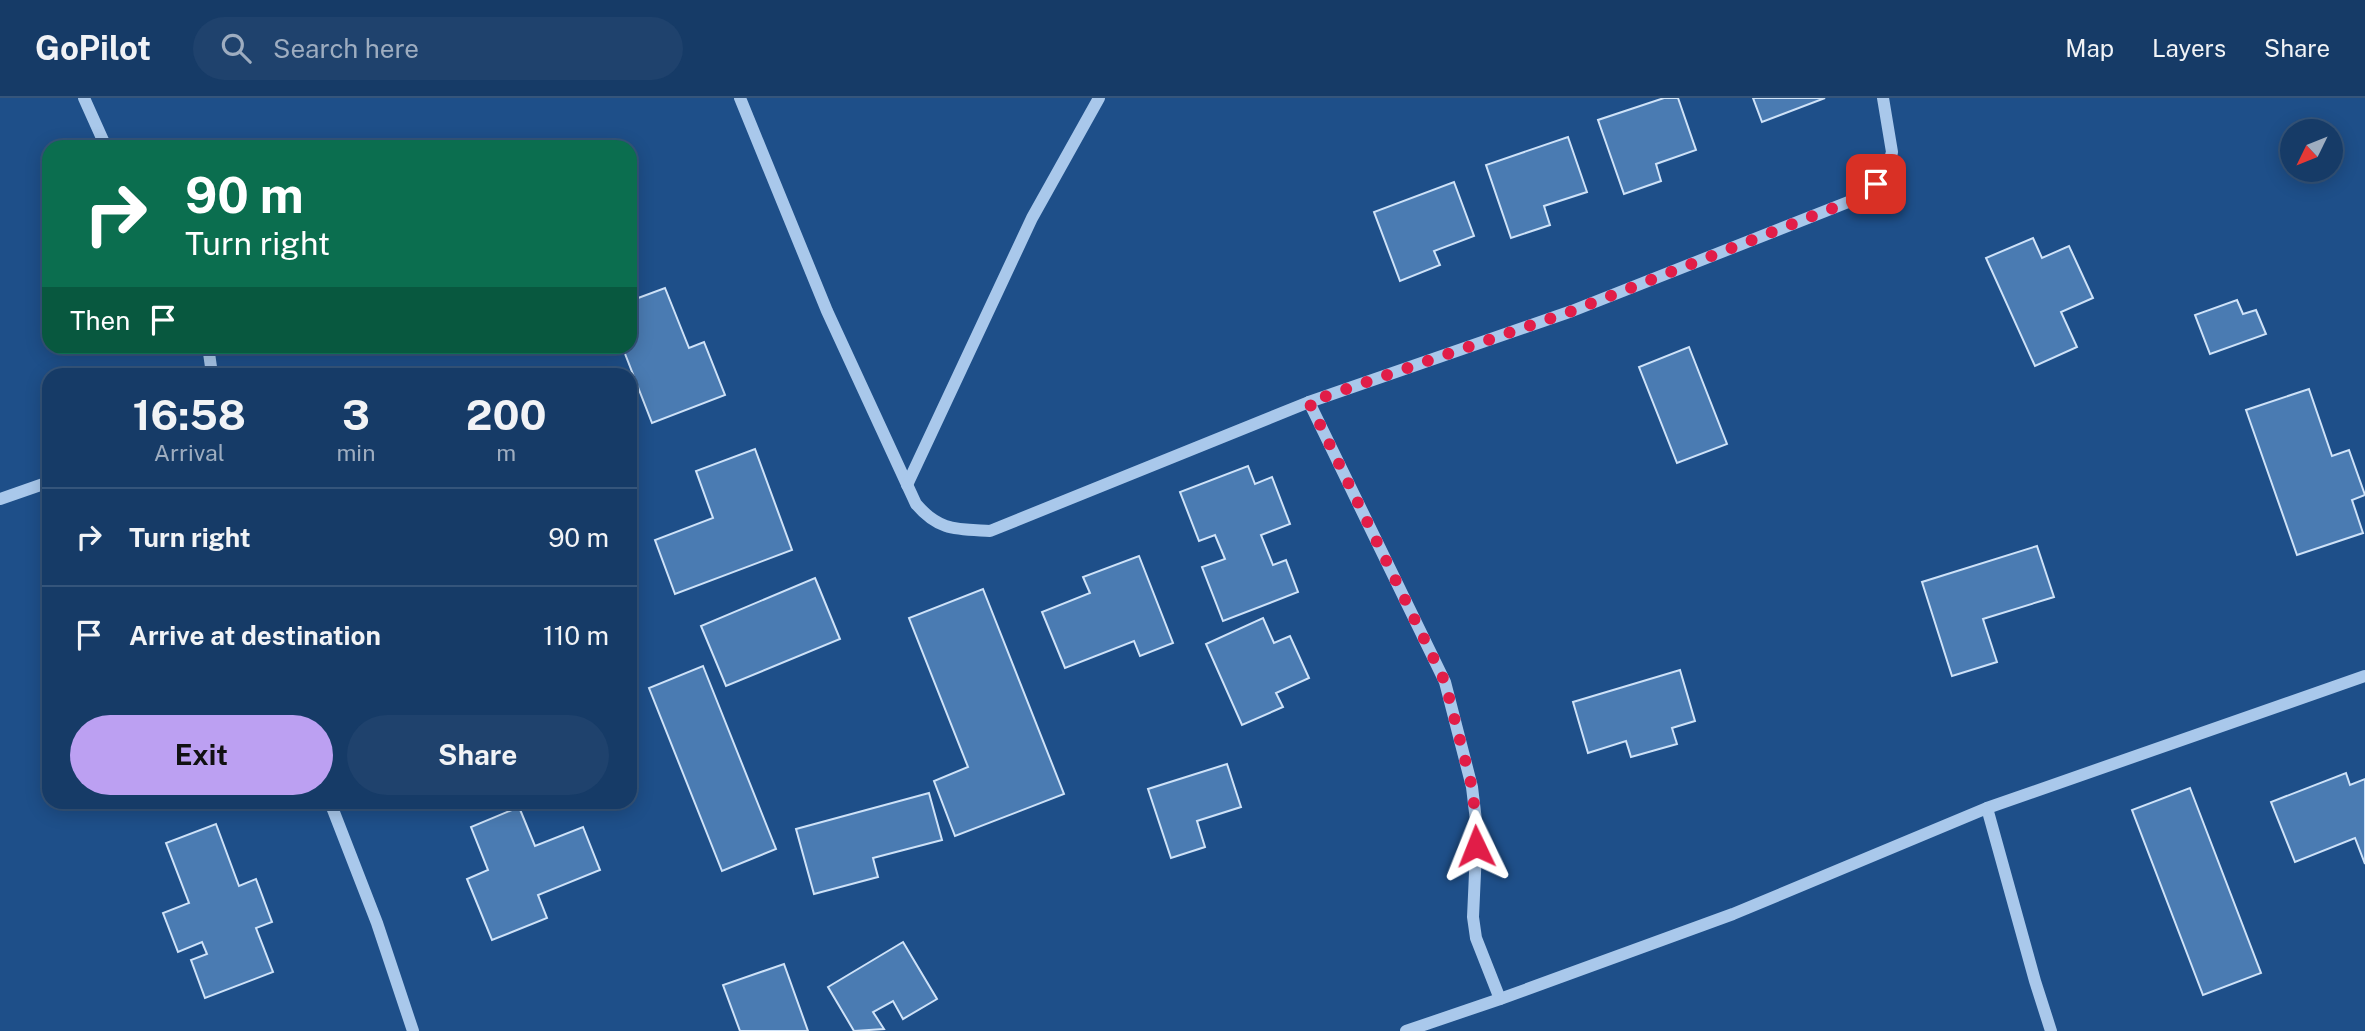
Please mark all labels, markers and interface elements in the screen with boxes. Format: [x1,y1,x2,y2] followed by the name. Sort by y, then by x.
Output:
[193,17,683,80] search box
[35,29,151,67] text: GoPilot
[217,29,255,67] icon: search
[273,33,419,64] text: Search here
[2065,34,2114,62] text: Map
[2152,34,2226,62] text: Layers
[2264,34,2330,62] text: Share
[2280,119,2343,182] north arrow
[2280,119,2343,182] map controls
[1846,154,1906,214] pin
[1857,165,1895,203] icon: arrive
[185,166,304,224] text: 90 m
[70,168,161,259] icon: right
[185,225,330,262] text: Turn right
[144,301,182,339] icon: arrive
[70,305,130,336] text: Then
[132,390,246,439] text: 16:58
[342,390,370,439] text: 3
[466,390,547,439] text: 200
[154,439,225,466] text: Arrival
[336,439,375,466] text: min
[496,439,516,466] text: m
[70,518,108,556] icon: right
[129,522,251,553] text: Turn right
[548,522,609,553] text: 90 m
[70,616,108,654] icon: arrive
[129,620,381,651] text: Arrive at destination
[543,620,609,651] text: 110 m
[70,715,333,795] button: Exit
[347,715,609,795] button: Share
[1439,809,1513,883] position arrow

